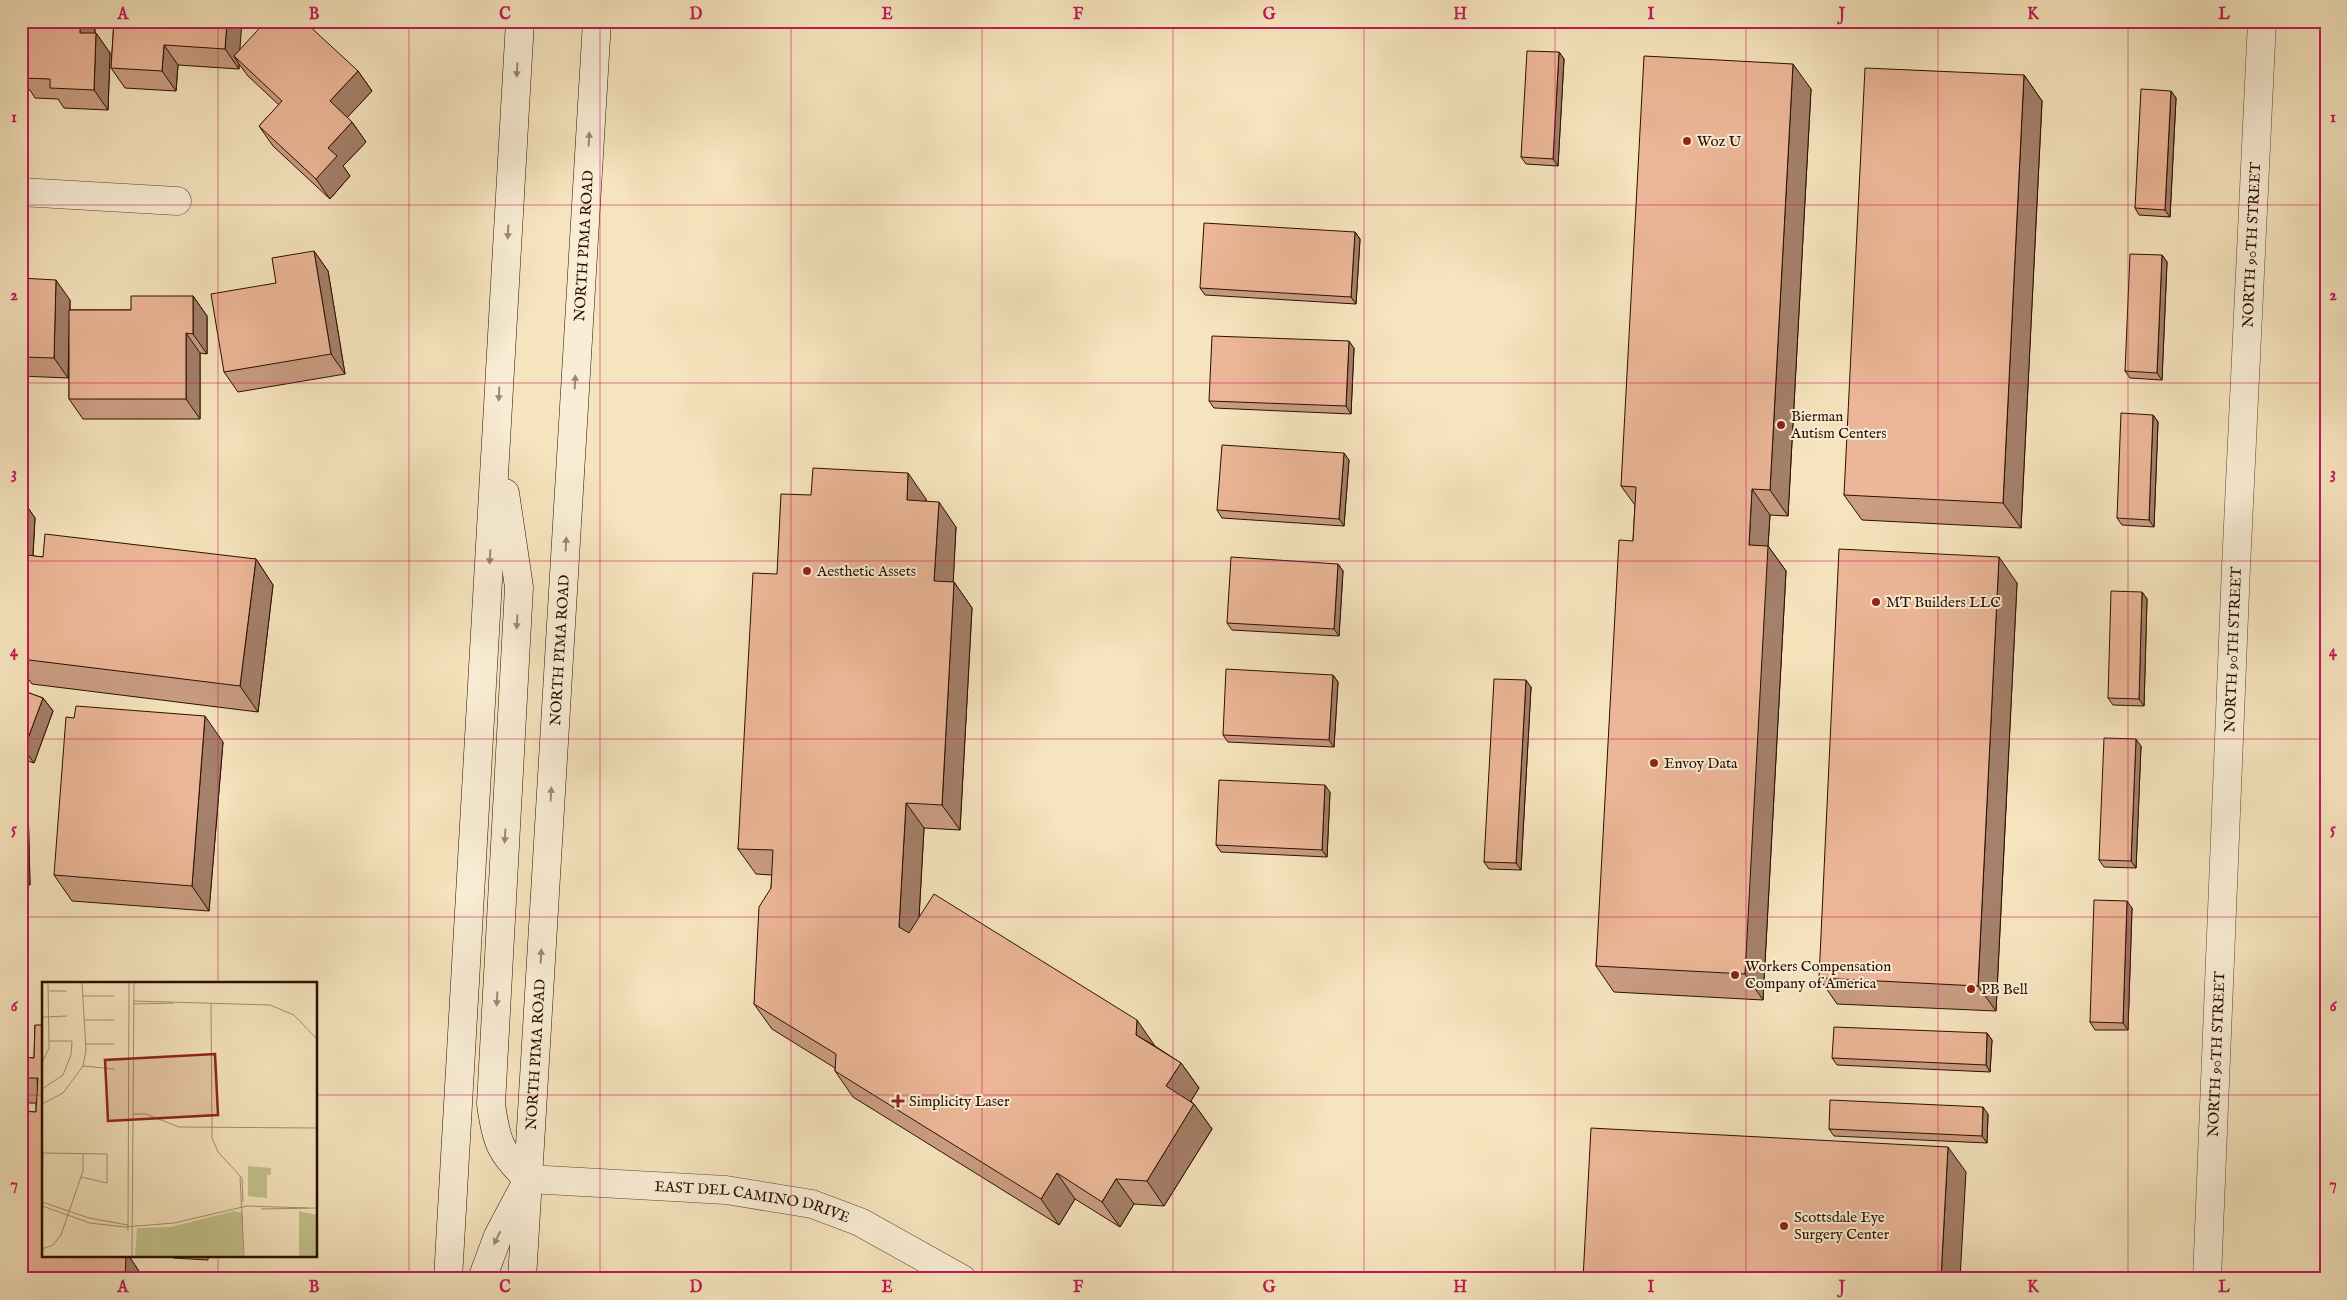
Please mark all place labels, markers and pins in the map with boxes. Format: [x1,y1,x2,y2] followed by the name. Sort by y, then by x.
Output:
[1697,132,1742,151] place label: Woz U
[1681,135,1693,147] marker: Woz U
[1790,407,1887,443] place label: Bierman Autism Centers
[1775,419,1787,431] marker: Bierman Autism Centers
[816,562,916,581] place label: Aesthetic Assets
[801,565,813,577] marker: Aesthetic Assets
[1886,593,2001,612] place label: MT Builders LLC
[1870,596,1882,608] marker: MT Builders LLC
[1664,754,1738,773] place label: Envoy Data
[1648,757,1660,769] marker: Envoy Data
[1745,957,1891,993] place label: Workers Compensation Company of America
[1729,969,1741,981] marker: Workers Compensation Company of America
[1981,980,2029,999] place label: PB Bell
[1965,983,1977,995] marker: PB Bell
[909,1092,1010,1111] place label: Simplicity Laser
[891,1094,905,1108] marker: Simplicity Laser
[1794,1208,1890,1244] place label: Scottsdale Eye Surgery Center
[1778,1220,1790,1232] marker: Scottsdale Eye Surgery Center

